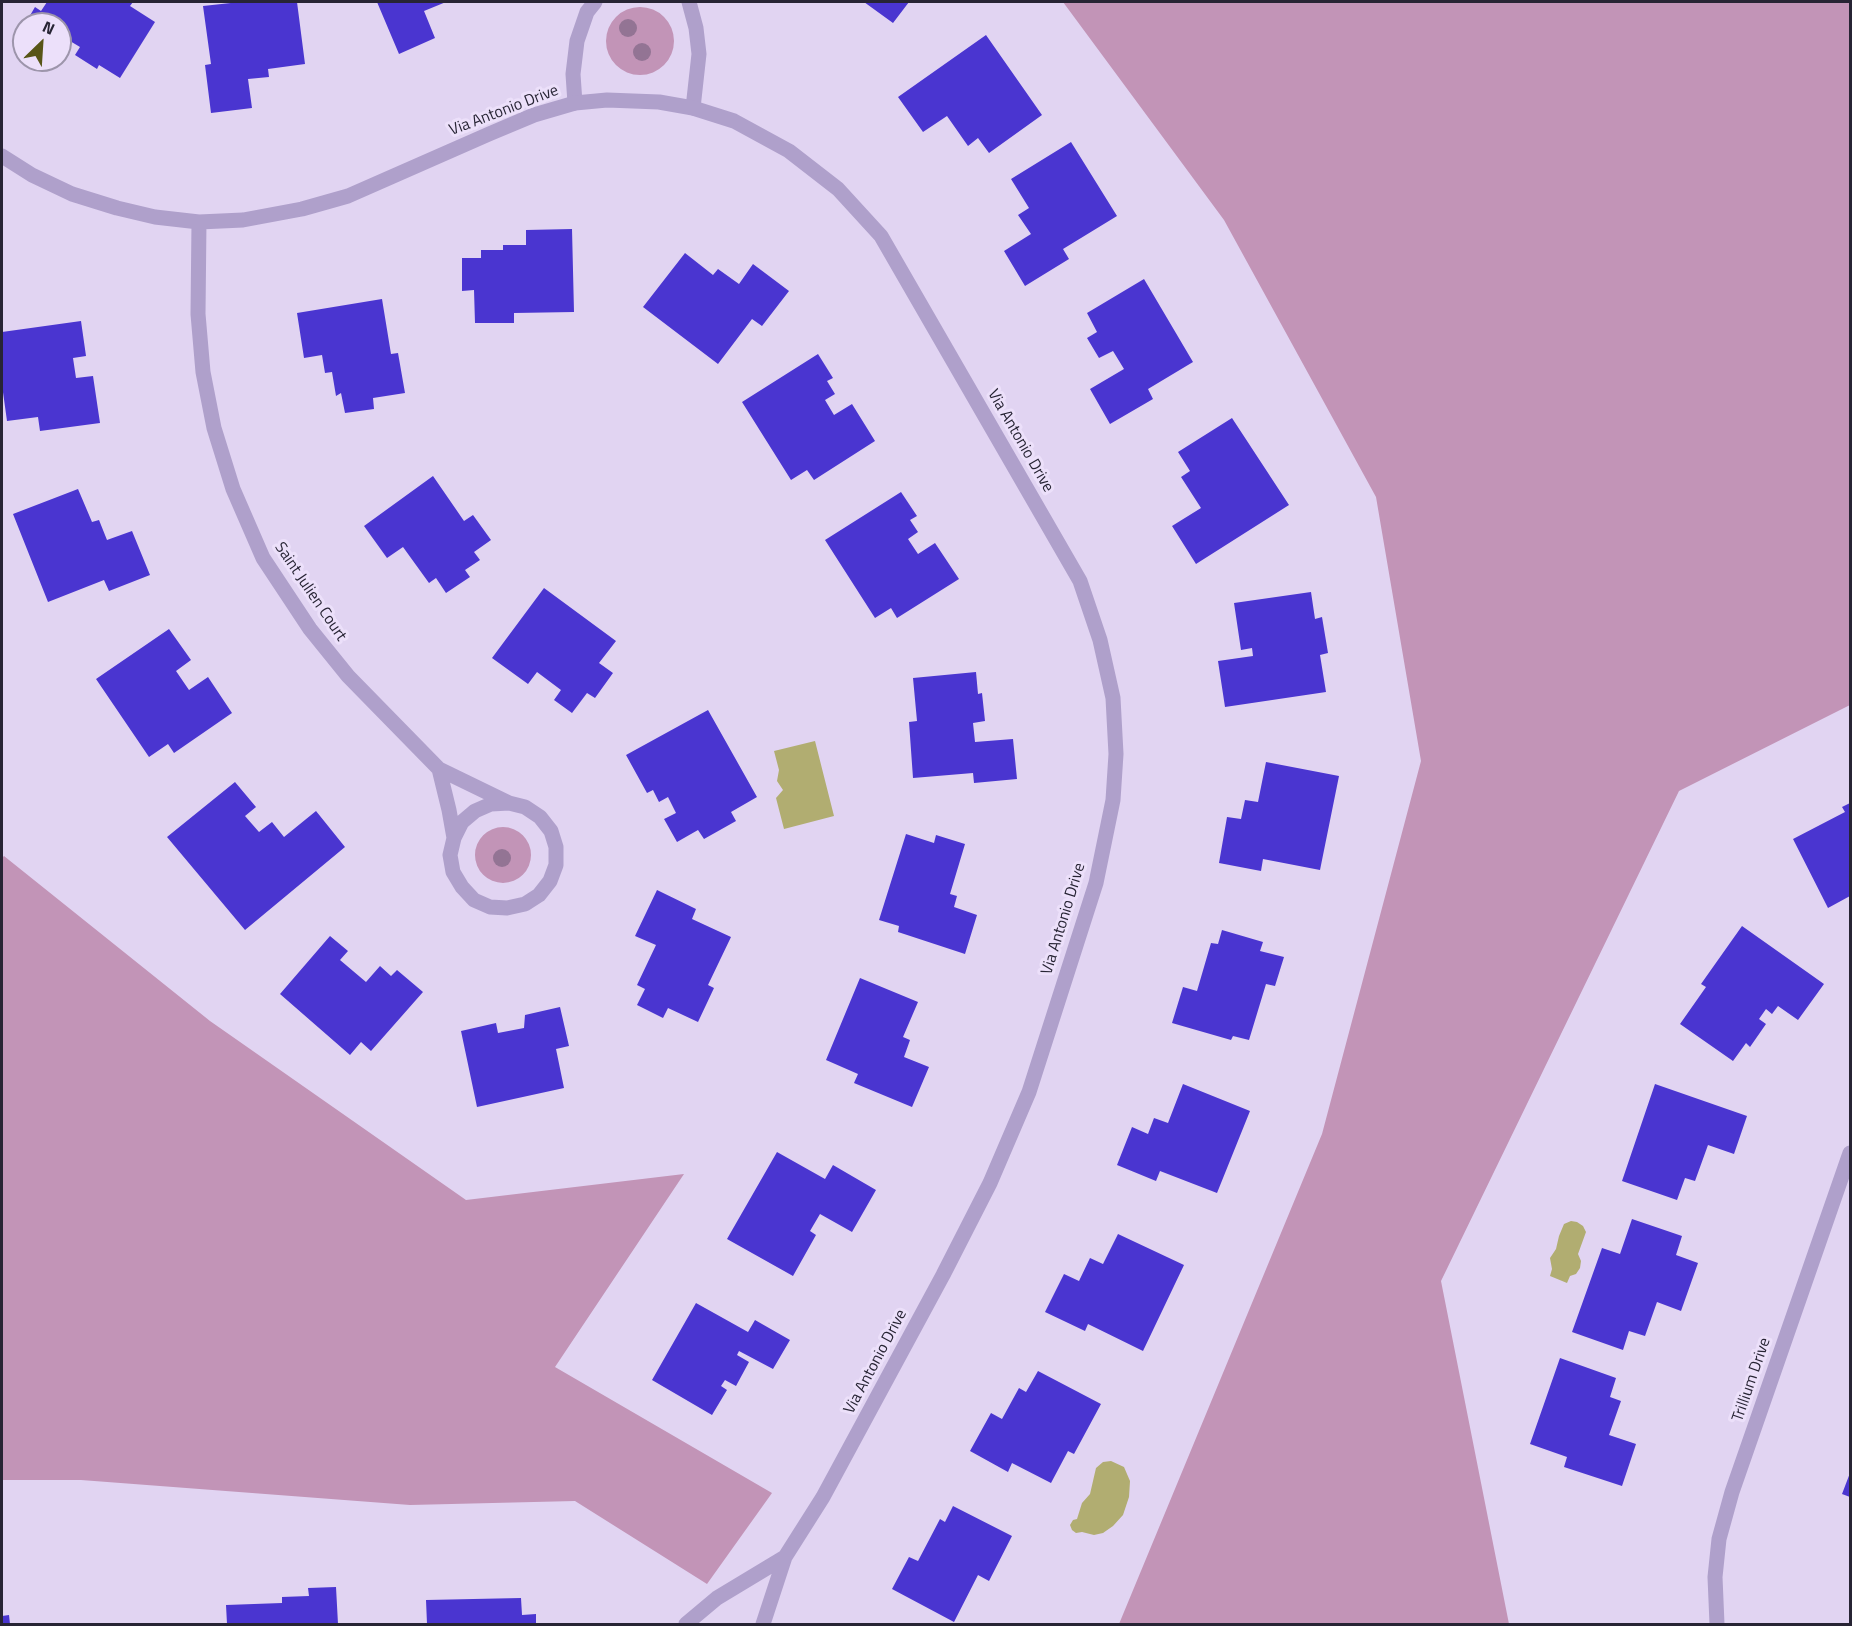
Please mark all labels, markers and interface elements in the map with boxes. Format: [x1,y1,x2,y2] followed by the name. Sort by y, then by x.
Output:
[12,12,72,72] north arrow
[39,14,59,41] text: N
[447,81,561,141] street label: Via Antonio Drive
[983,386,1057,496] street label: Via Antonio Drive
[270,539,350,645] street label: Saint Julien Court
[1038,861,1090,977] street label: Via Antonio Drive
[840,1306,912,1418] street label: Via Antonio Drive
[1729,1336,1775,1424] street label: Trillium Drive

